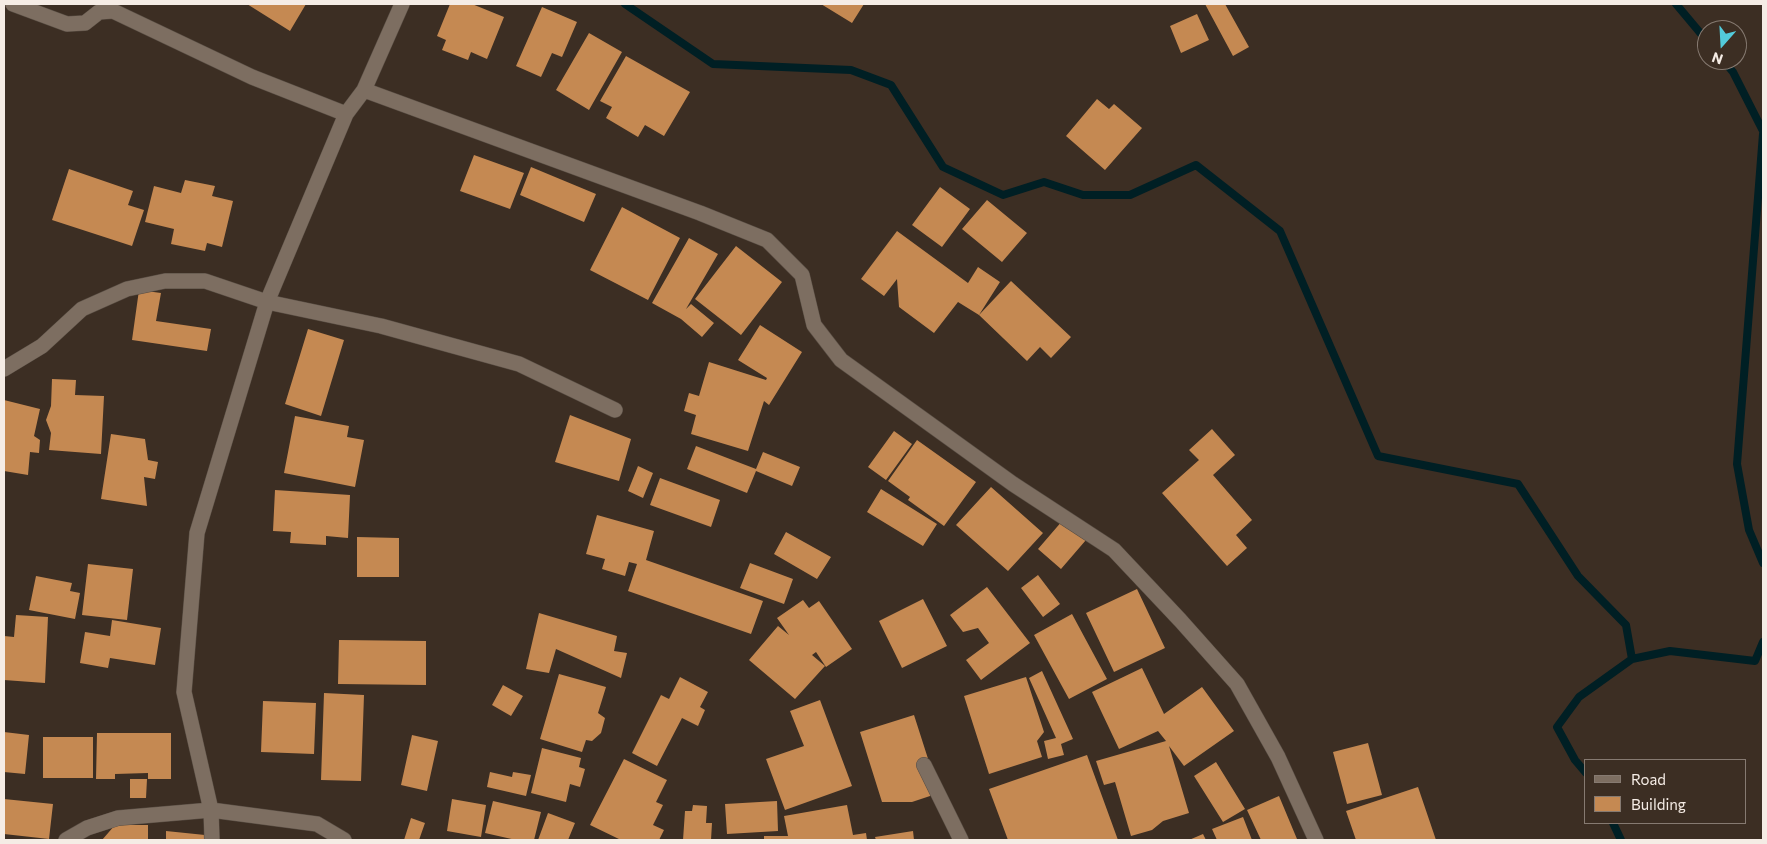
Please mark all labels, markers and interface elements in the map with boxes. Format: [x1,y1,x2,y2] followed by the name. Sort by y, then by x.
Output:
[1697,20,1747,70] north arrow
[1710,49,1725,68] text: N
[1584,759,1747,824] legend
[1631,770,1666,788] text: Road
[1631,795,1686,813] text: Building

